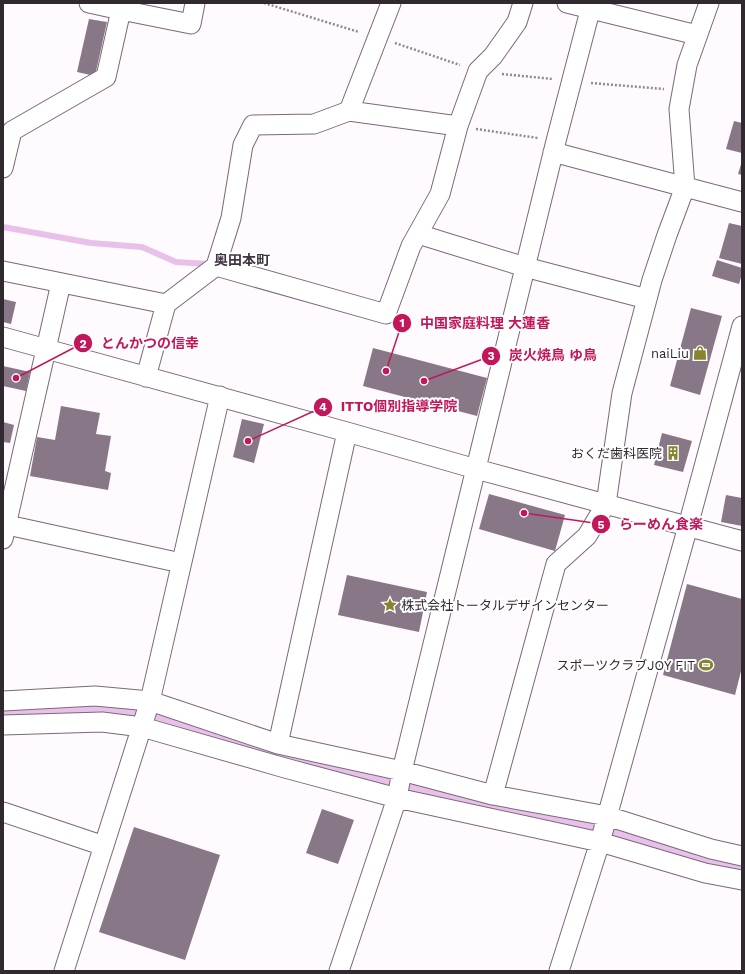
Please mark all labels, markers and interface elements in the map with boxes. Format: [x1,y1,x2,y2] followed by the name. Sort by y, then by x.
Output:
[214,252,270,268] district label: 奥田本町
[392,310,558,336] callout: 中国家庭料理 大蓮香
[420,315,550,331] text: 中国家庭料理 大蓮香
[399,316,405,330] text: 1
[73,330,207,356] callout: とんかつの信幸
[101,335,199,351] text: とんかつの信幸
[79,337,87,351] text: 2
[481,343,605,369] callout: 炭火焼鳥 ゆ鳥
[692,345,708,361] shop icon: naiLiu
[651,346,689,361] place label: naiLiu
[509,347,597,363] text: 炭火焼鳥 ゆ鳥
[487,349,495,363] text: 3
[313,394,466,420] callout: ITTO個別指導学院
[341,398,457,414] text: ITTO個別指導学院
[319,400,327,414] text: 4
[665,445,681,461] building icon: おくだ歯科医院
[571,446,662,461] place label: おくだ歯科医院
[591,511,711,537] callout: らーめん食楽
[619,516,703,532] text: らーめん食楽
[598,518,605,532] text: 5
[382,597,398,613] place icon: 株式会社トータルデザインセンター
[401,598,609,613] place label: 株式会社トータルデザインセンター
[698,657,714,673] sports icon: スポーツクラブJOY FIT
[556,658,695,673] place label: スポーツクラブJOY FIT

